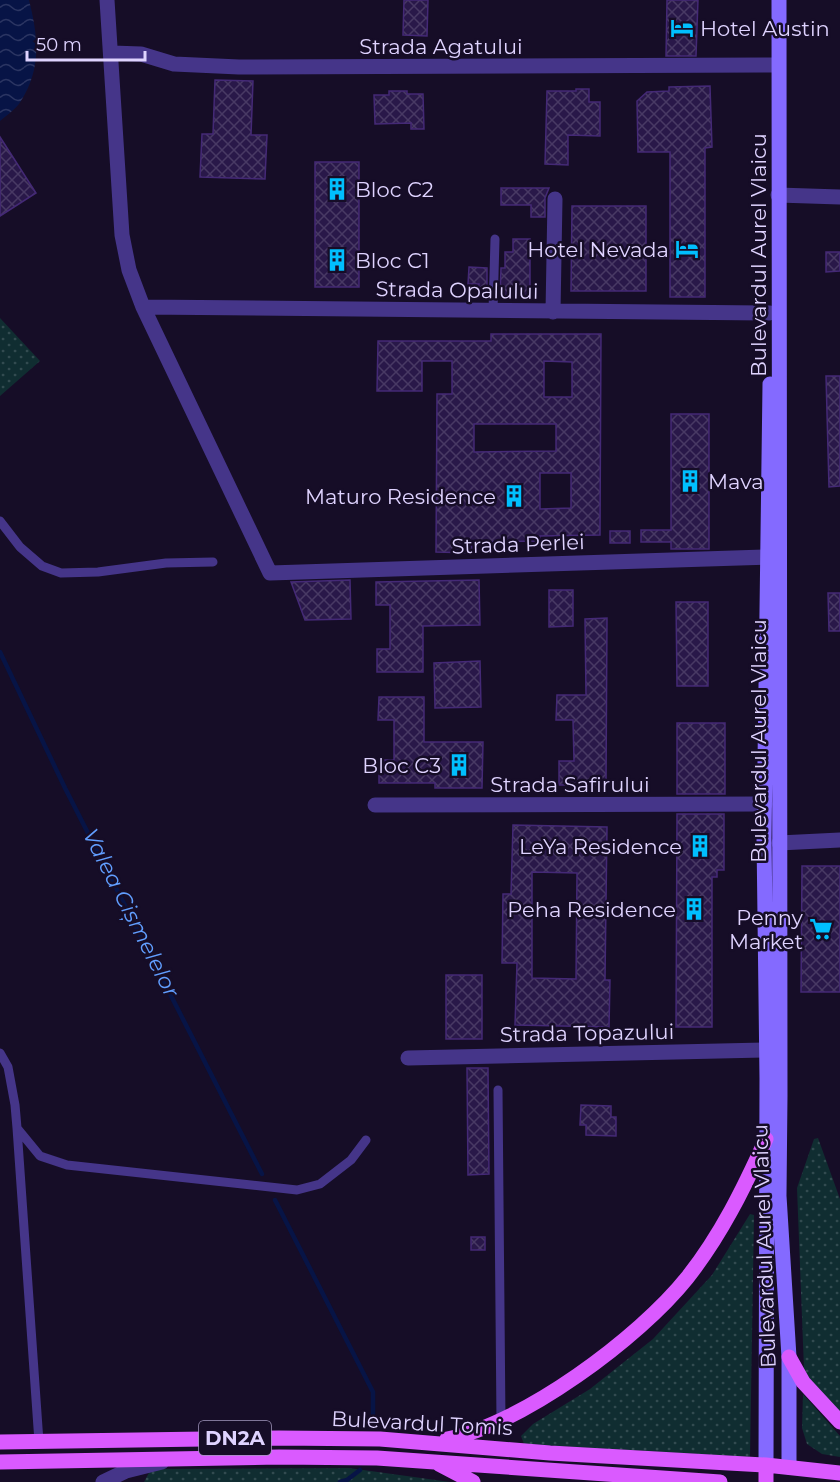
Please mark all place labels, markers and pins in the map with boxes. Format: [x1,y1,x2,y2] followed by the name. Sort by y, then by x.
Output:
[669,15,695,41] hotel icon: Hotel Austin
[700,16,830,41] place label: Hotel Austin
[324,176,350,202] building icon: Bloc C2
[355,177,434,202] place label: Bloc C2
[674,236,700,262] hotel icon: Hotel Nevada
[527,237,669,262] place label: Hotel Nevada
[324,247,350,273] building icon: Bloc C1
[355,248,430,273] place label: Bloc C1
[677,468,703,494] building icon: Mava
[708,469,764,494] place label: Mava
[501,483,527,509] building icon: Maturo Residence
[305,484,496,509] place label: Maturo Residence
[446,752,472,778] building icon: Bloc C3
[362,753,441,778] place label: Bloc C3
[687,833,713,859] building icon: LeYa Residence
[519,834,682,859] place label: LeYa Residence
[681,896,707,922] building icon: Peha Residence
[507,897,676,922] place label: Peha Residence
[729,905,804,954] place label: Penny Market
[808,916,834,942] supermarket icon: Penny Market

